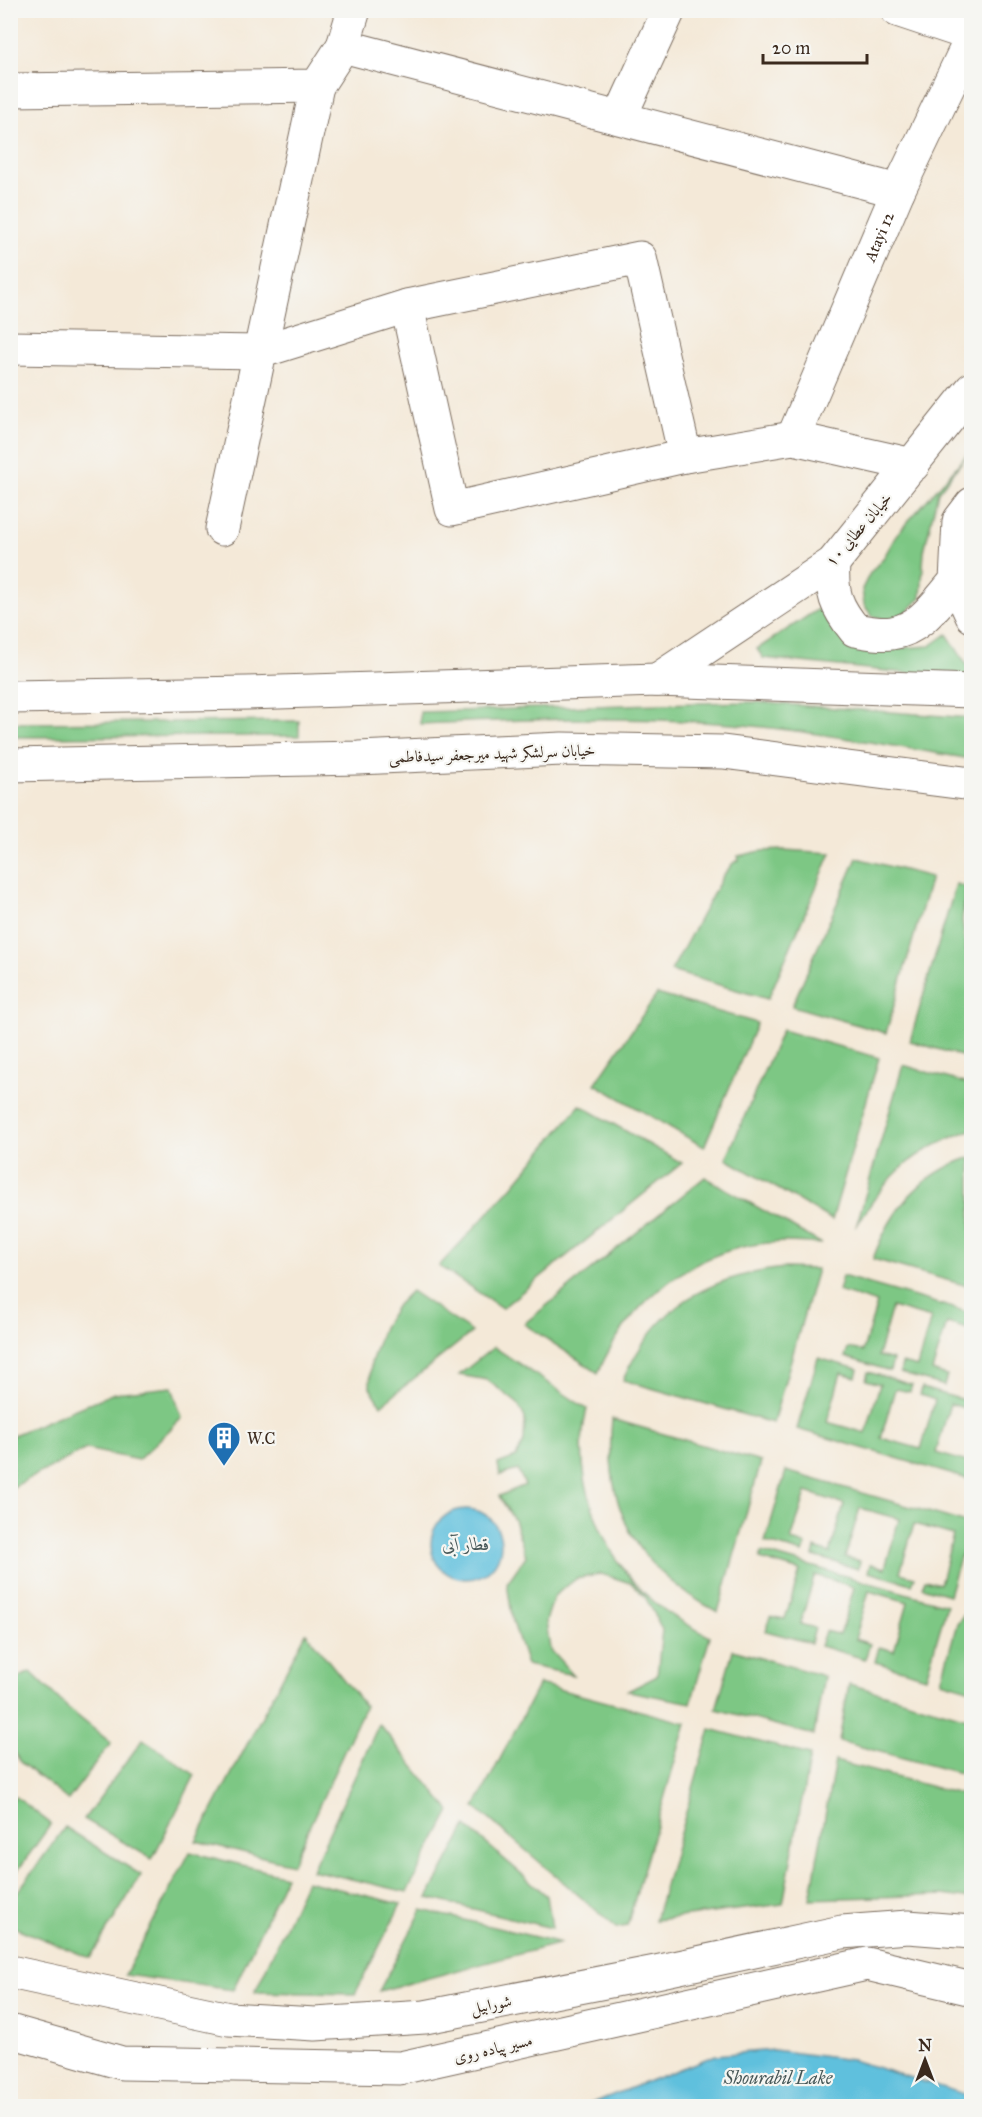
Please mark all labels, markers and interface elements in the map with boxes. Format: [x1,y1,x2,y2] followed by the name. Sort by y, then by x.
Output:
[763,27,866,65] scale bar
[772,37,810,59] text: 20 m
[860,209,898,265] street label: Atayi 12
[821,489,896,571] street label: خیابان عطایی ۱۰
[389,740,596,769] street label: خیابان سرلشکر شهید میرجعفر سیدفاطمی
[206,1420,242,1467] building icon: W.C
[247,1429,275,1448] place label: W.C
[442,1533,490,1557] water label: قطار آبی
[469,1991,514,2020] street label: شورابیل
[452,2030,535,2070] street label: مسیر پیاده روی
[895,2030,955,2090] north arrow
[918,2036,932,2055] text: N
[723,2067,834,2089] water label: Shourabil Lake

